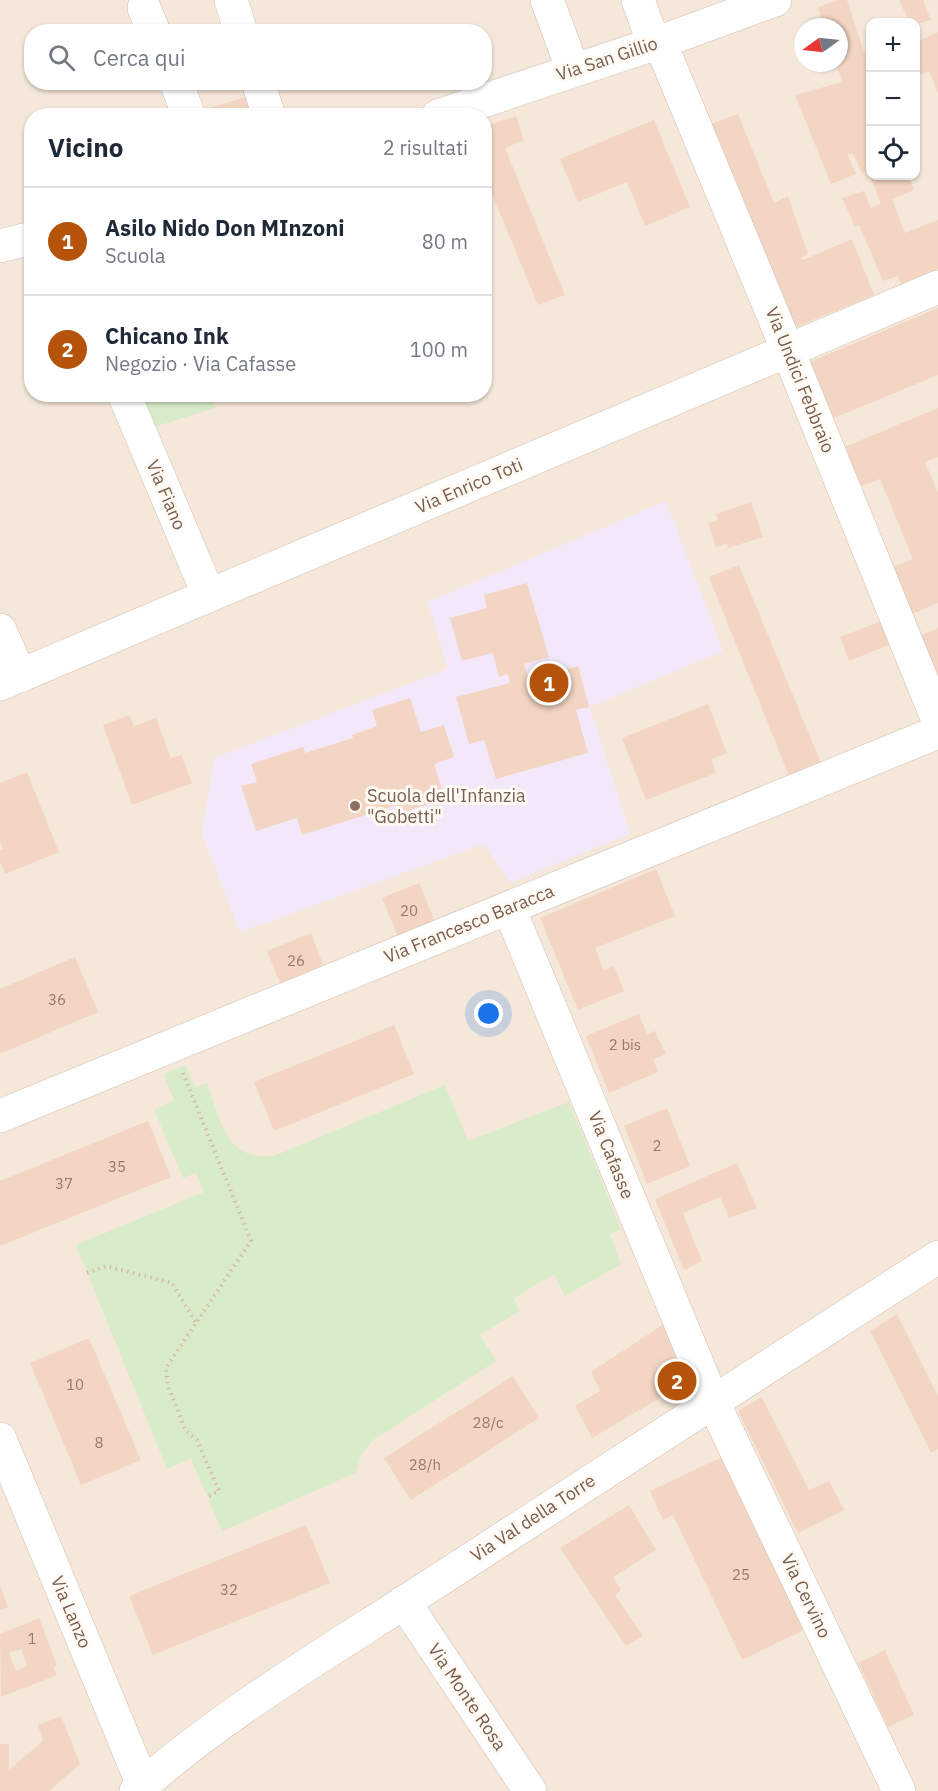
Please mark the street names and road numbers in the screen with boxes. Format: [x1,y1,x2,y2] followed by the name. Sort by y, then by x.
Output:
[553,31,660,86] street label: Via San Gillio
[761,303,840,456] street label: Via Undici Febbraio
[412,453,526,518] street label: Via Enrico Toti
[141,456,191,533] street label: Via Fiano
[380,879,558,968] street label: Via Francesco Baracca
[583,1107,640,1202] street label: Via Cafasse
[466,1468,600,1567] street label: Via Val della Torre
[776,1550,837,1642] street label: Via Cervino
[46,1572,97,1651] street label: Via Lanzo
[423,1639,512,1755] street label: Via Monte Rosa

